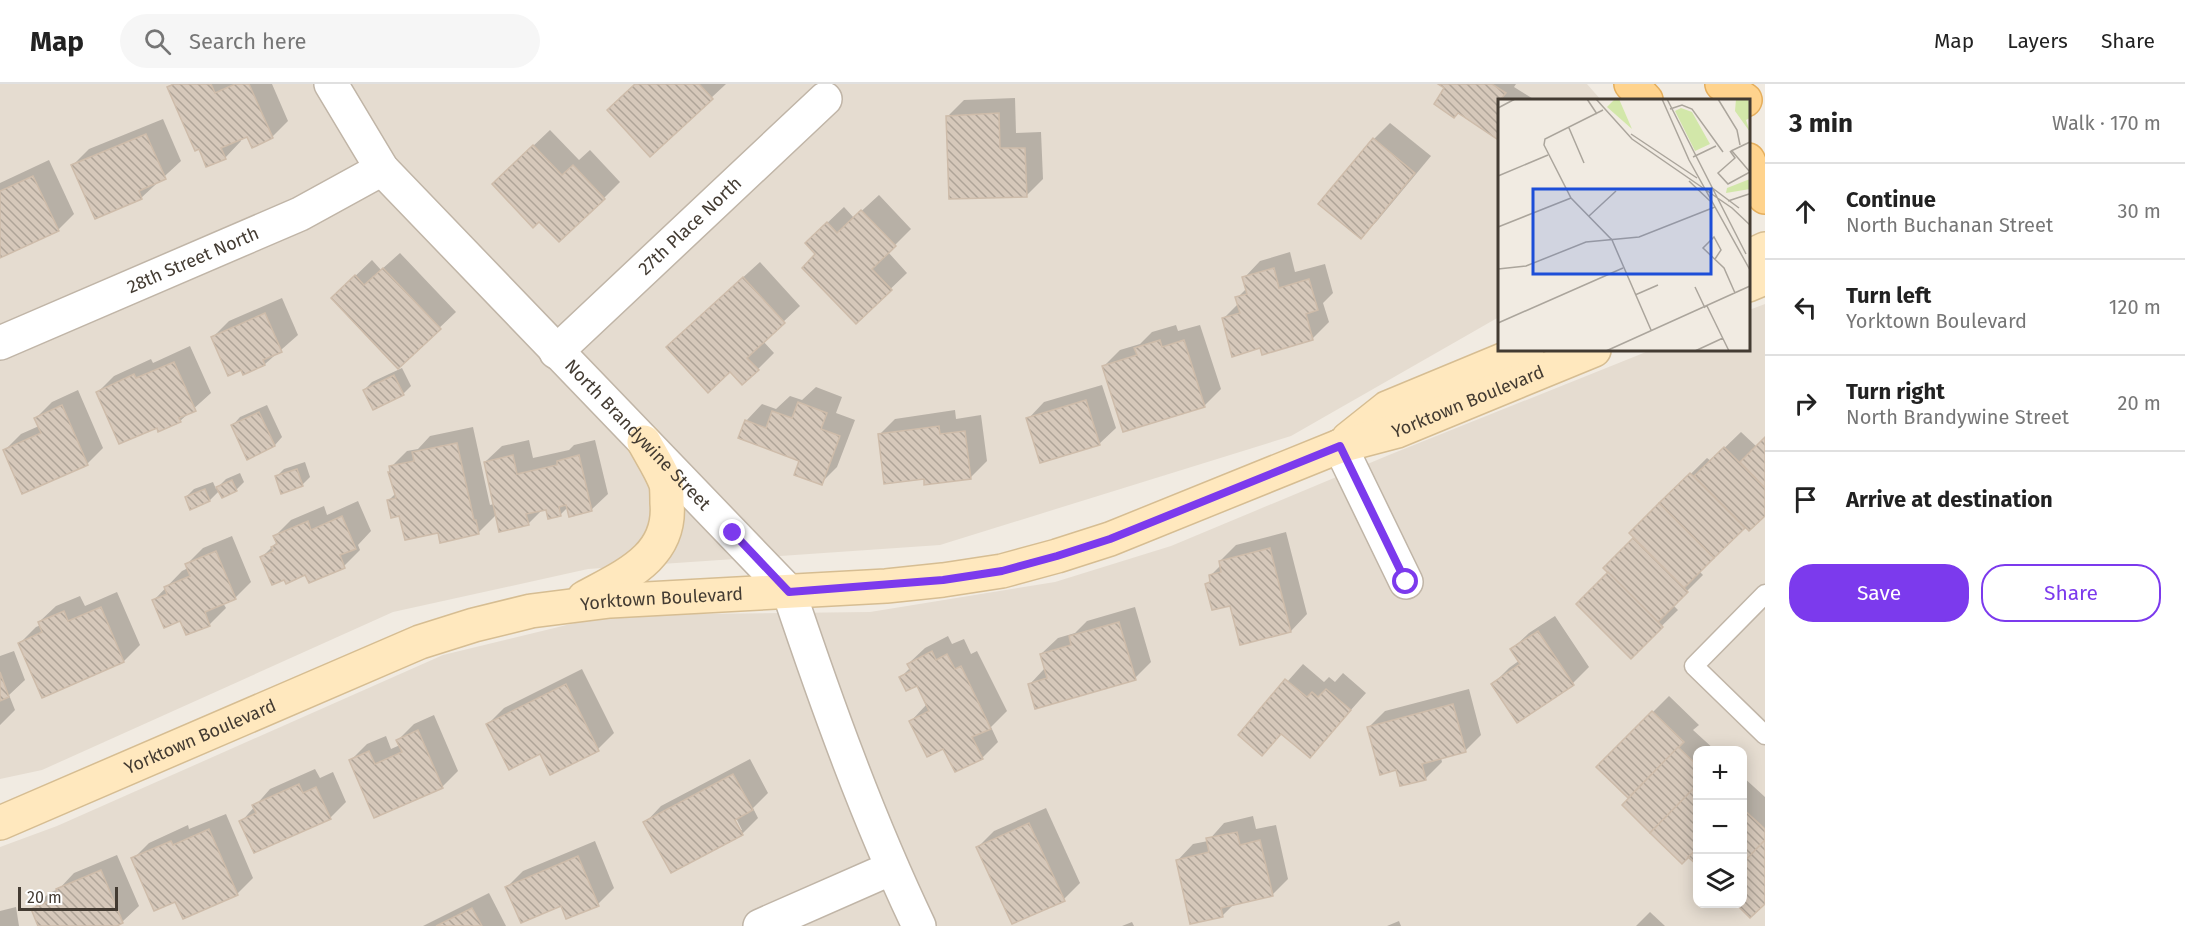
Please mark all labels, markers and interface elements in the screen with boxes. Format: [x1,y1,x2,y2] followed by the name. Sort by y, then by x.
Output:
[120,14,540,68] search box
[30,25,84,58] text: Map
[141,25,174,58] icon: search
[189,28,307,55] text: Search here
[1934,28,1974,54] text: Map
[2007,28,2068,54] text: Layers
[2101,28,2155,54] text: Share
[1498,99,1750,351] inset map
[1789,108,1853,139] text: 3 min
[2052,111,2161,135] text: Walk · 170 m
[634,172,746,280] street label: 27th Place North
[1846,186,1936,213] text: Continue
[1789,195,1822,228] icon: ahead
[2117,199,2161,223] text: 30 m
[1846,213,2053,237] text: North Buchanan Street
[124,222,262,298] street label: 28th Street North
[1846,282,1931,309] text: Turn left
[1789,291,1822,324] icon: left
[2109,295,2161,319] text: 120 m
[1846,309,2027,333] text: Yorktown Boulevard
[560,355,716,515] street label: North Brandywine Street
[1389,361,1547,443] street label: Yorktown Boulevard
[1846,378,1945,405] text: Turn right
[1789,387,1822,420] icon: right
[2118,391,2161,415] text: 20 m
[1846,405,2069,429] text: North Brandywine Street
[1789,483,1822,516] icon: arrive
[1846,486,2053,513] text: Arrive at destination
[719,519,745,545] route end
[1789,564,1969,622] button: Save
[1981,564,2161,622] button: Share
[1392,568,1418,594] route start
[579,583,744,616] street label: Yorktown Boulevard
[121,694,279,779] street label: Yorktown Boulevard
[1693,746,1747,908] map controls
[1693,746,1747,800] button: +
[1693,800,1747,854] button: −
[1693,854,1747,908] button: layers
[18,884,118,912] scale bar
[27,888,62,907] text: 20 m

